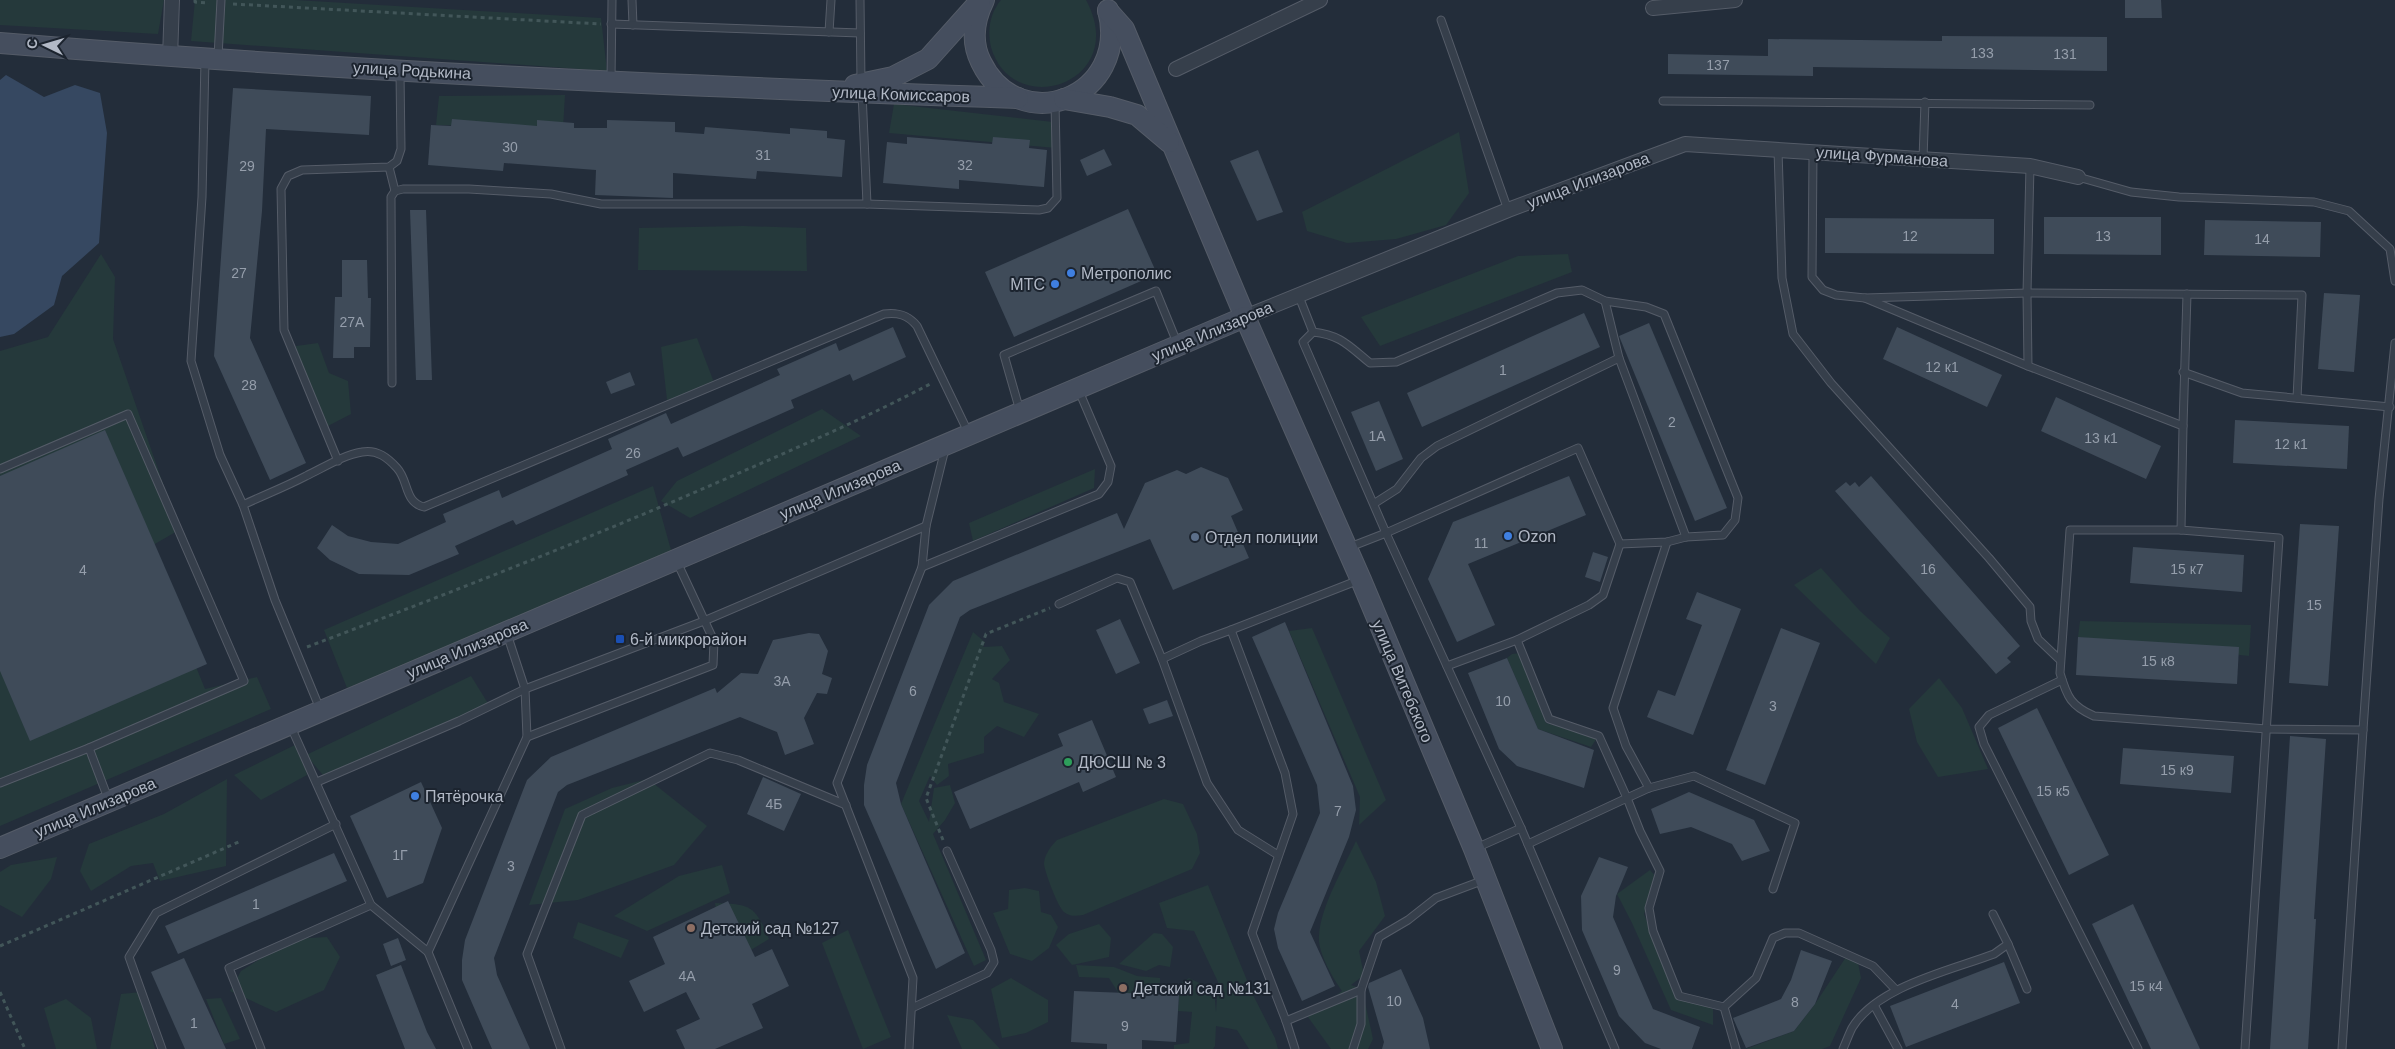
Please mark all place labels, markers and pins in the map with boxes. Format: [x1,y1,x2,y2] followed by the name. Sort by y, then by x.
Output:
[1081,265,1171,282] place label: Метрополис
[1065,267,1077,279] marker: Метрополис
[1010,276,1045,293] place label: МТС
[1049,278,1061,290] marker: МТС
[1518,528,1556,545] place label: Ozon
[1205,529,1318,546] place label: Отдел полиции
[1502,530,1514,542] marker: Ozon
[1189,531,1201,543] marker: Отдел полиции
[630,631,747,648] place label: 6-й микрорайон
[614,633,626,645] marker: 6-й микрорайон
[1078,754,1166,771] place label: ДЮСШ № 3
[1062,756,1074,768] marker: ДЮСШ № 3
[425,788,504,805] place label: Пятёрочка
[409,790,421,802] marker: Пятёрочка
[701,920,839,937] place label: Детский сад №127
[685,922,697,934] marker: Детский сад №127
[1133,980,1271,997] place label: Детский сад №131
[1117,982,1129,994] marker: Детский сад №131

